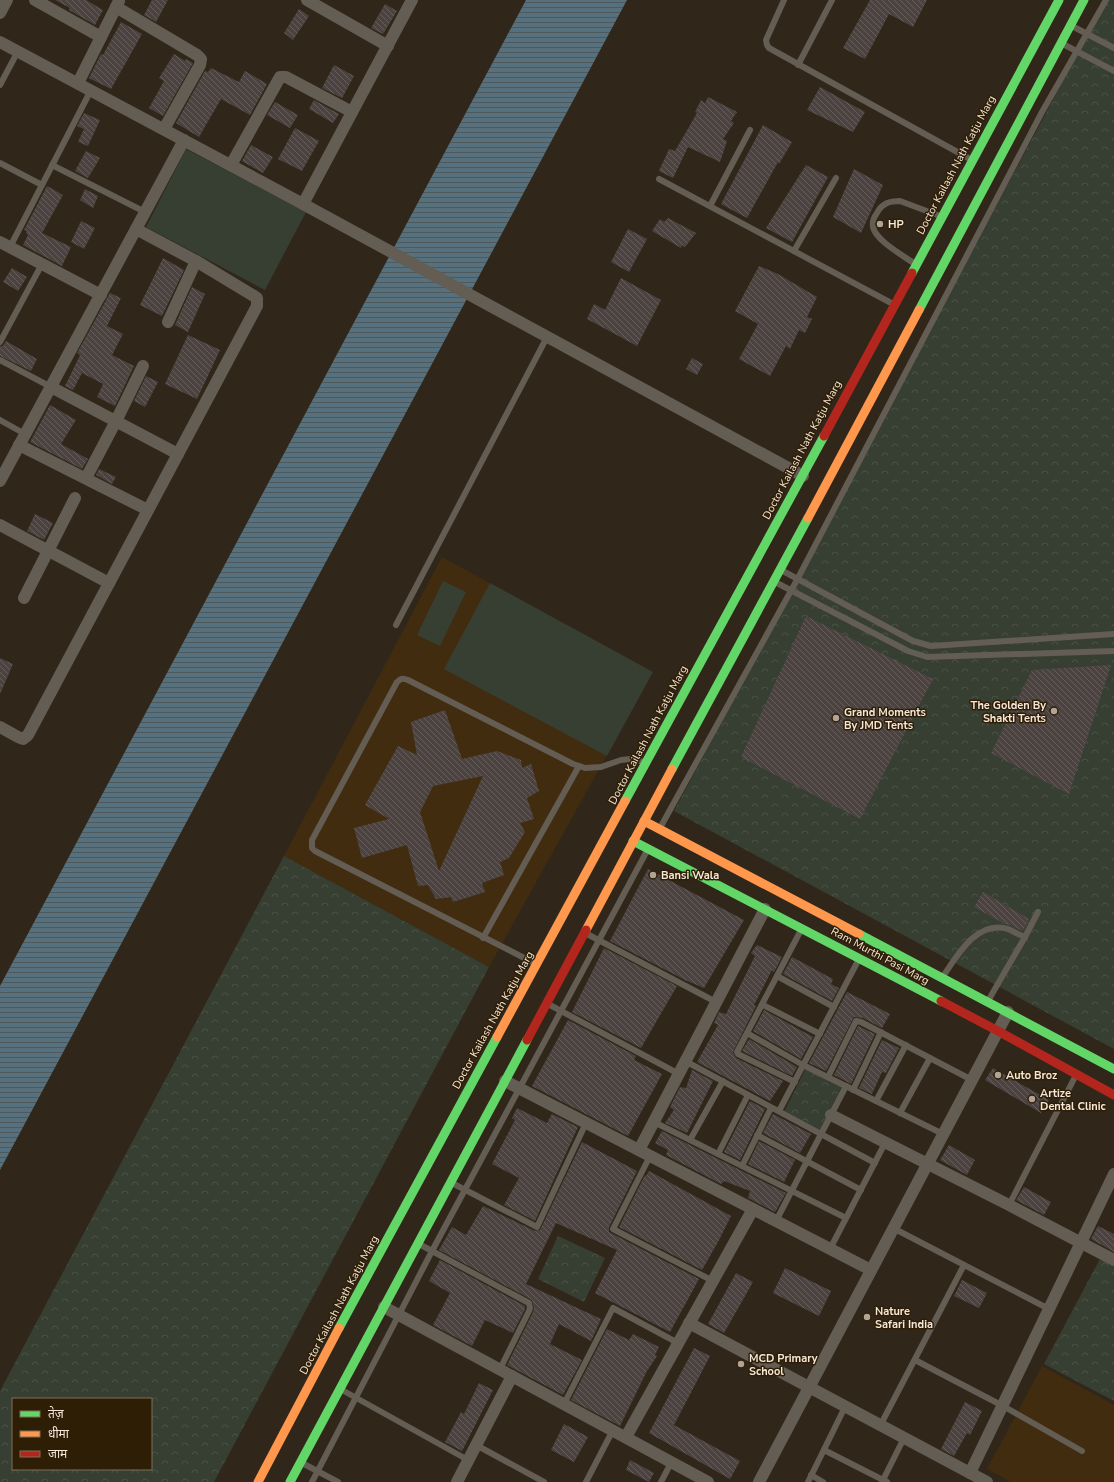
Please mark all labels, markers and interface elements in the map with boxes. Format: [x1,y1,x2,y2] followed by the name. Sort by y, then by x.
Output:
[913,93,999,237] street label: Doctor Kailash Nath Katju Marg
[888,217,904,232] place label: HP
[875,219,885,229] marker: HP
[759,378,845,522] street label: Doctor Kailash Nath Katju Marg
[605,663,691,807] street label: Doctor Kailash Nath Katju Marg
[971,698,1046,726] place label: The Golden By Shakti Tents
[844,705,926,733] place label: Grand Moments By JMD Tents
[1049,706,1059,716] marker: The Golden By Shakti Tents
[831,713,841,723] marker: Grand Moments By JMD Tents
[661,868,719,883] place label: Bansi Wala
[648,870,658,880] marker: Bansi Wala
[828,924,932,988] street label: Ram Murthi Pasi Marg
[449,948,537,1092] street label: Doctor Kailash Nath Katju Marg
[1006,1068,1057,1083] place label: Auto Broz
[993,1070,1003,1080] marker: Auto Broz
[1040,1086,1107,1114] place label: Artize Dental Clinic
[1027,1094,1037,1104] marker: Artize Dental Clinic
[296,1233,382,1377] street label: Doctor Kailash Nath Katju Marg
[875,1304,933,1332] place label: Nature Safari India
[862,1312,872,1322] marker: Nature Safari India
[749,1351,818,1379] place label: MCD Primary School
[736,1359,746,1369] marker: MCD Primary School
[12,1398,152,1470] legend
[48,1406,65,1422] text: तेज़
[48,1426,70,1442] text: धीमा
[48,1446,68,1462] text: जाम

